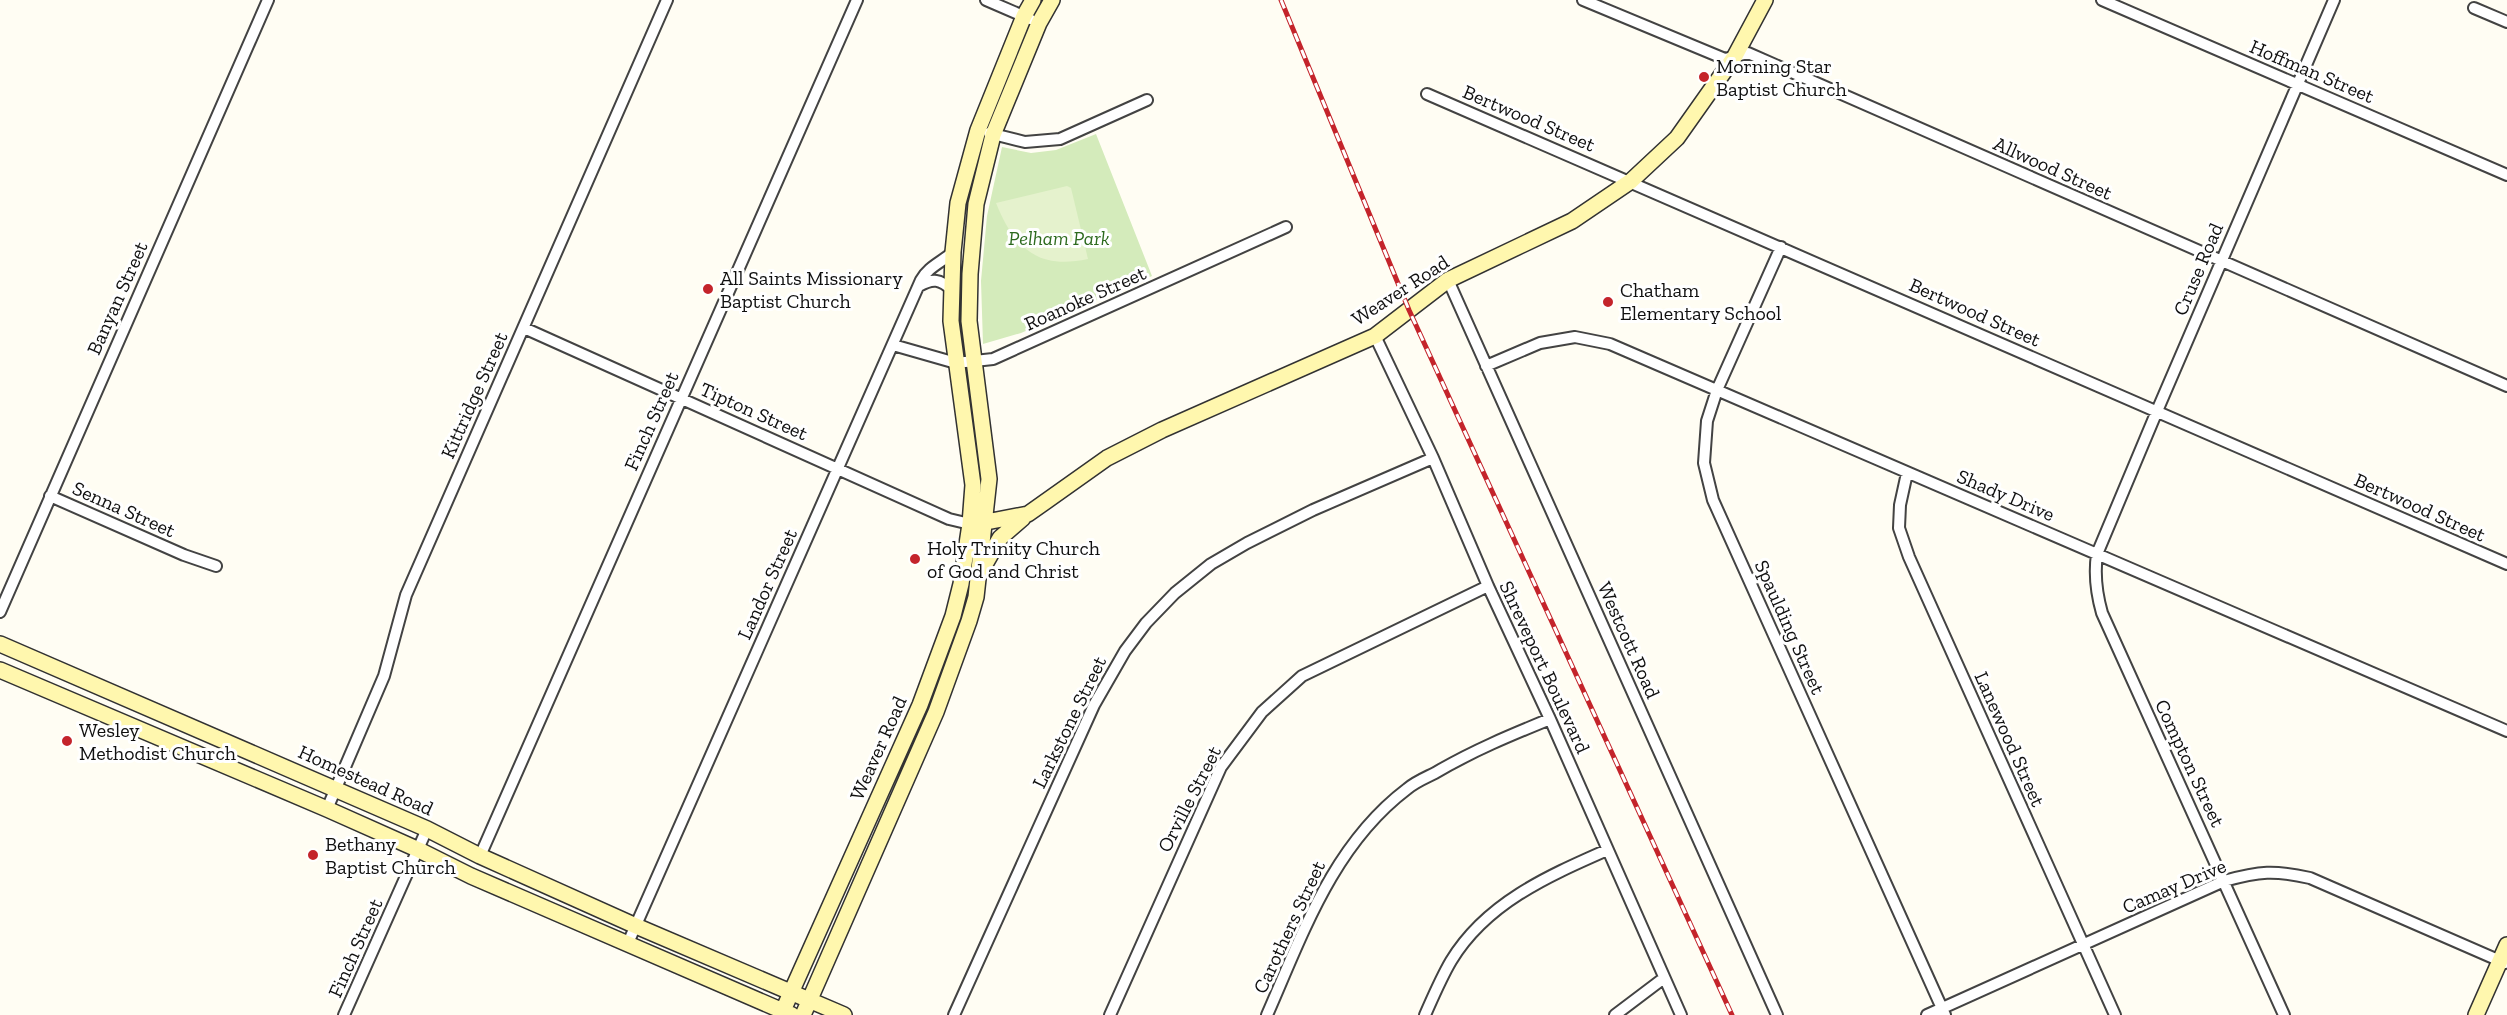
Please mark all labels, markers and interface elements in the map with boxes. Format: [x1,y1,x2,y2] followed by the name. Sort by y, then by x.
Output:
[2246,34,2378,108] street label: Hoffman Street
[1716,54,1847,101] place label: Morning Star Baptist Church
[1697,70,1711,84] marker: Morning Star Baptist Church
[1459,79,1599,157] street label: Bertwood Street
[1990,131,2117,205] street label: Allwood Street
[2168,219,2228,319] street label: Cruse Road
[1008,226,1110,250] park label: Pelham Park
[81,237,153,358] street label: Banyan Street
[1347,250,1453,330] street label: Weaver Road
[1021,260,1150,335] street label: Roanoke Street
[720,266,903,313] place label: All Saints Missionary Baptist Church
[1906,272,2045,352] street label: Bertwood Street
[1620,278,1781,325] place label: Chatham Elementary School
[701,282,715,296] marker: All Saints Missionary Baptist Church
[1601,295,1615,309] marker: Chatham Elementary School
[435,328,513,462] street label: Kittridge Street
[619,367,684,474] street label: Finch Street
[696,377,812,446] street label: Tipton Street
[1954,464,2058,526] street label: Shady Drive
[2351,467,2490,547] street label: Bertwood Street
[69,476,180,543] street label: Senna Street
[732,524,802,643] street label: Landor Street
[927,536,1101,583] place label: Holy Trinity Church of God and Christ
[908,552,922,566] marker: Holy Trinity Church of God and Christ
[1750,556,1831,698] street label: Spaulding Street
[1495,577,1595,757] street label: Shreveport Boulevard
[1593,578,1665,702] street label: Westcott Road
[1027,652,1112,792] street label: Larkstone Street
[1970,668,2051,811] street label: Lanewood Street
[844,692,912,804] street label: Weaver Road
[2150,695,2230,831] street label: Compton Street
[79,718,237,765] place label: Wesley Methodist Church
[60,734,74,748] marker: Wesley Methodist Church
[295,739,437,821] street label: Homestead Road
[1152,741,1226,856] street label: Orville Street
[325,832,456,879] place label: Bethany Baptist Church
[306,848,320,862] marker: Bethany Baptist Church
[2118,853,2230,919] street label: Camay Drive
[1248,856,1330,997] street label: Carothers Street
[323,894,388,1001] street label: Finch Street

